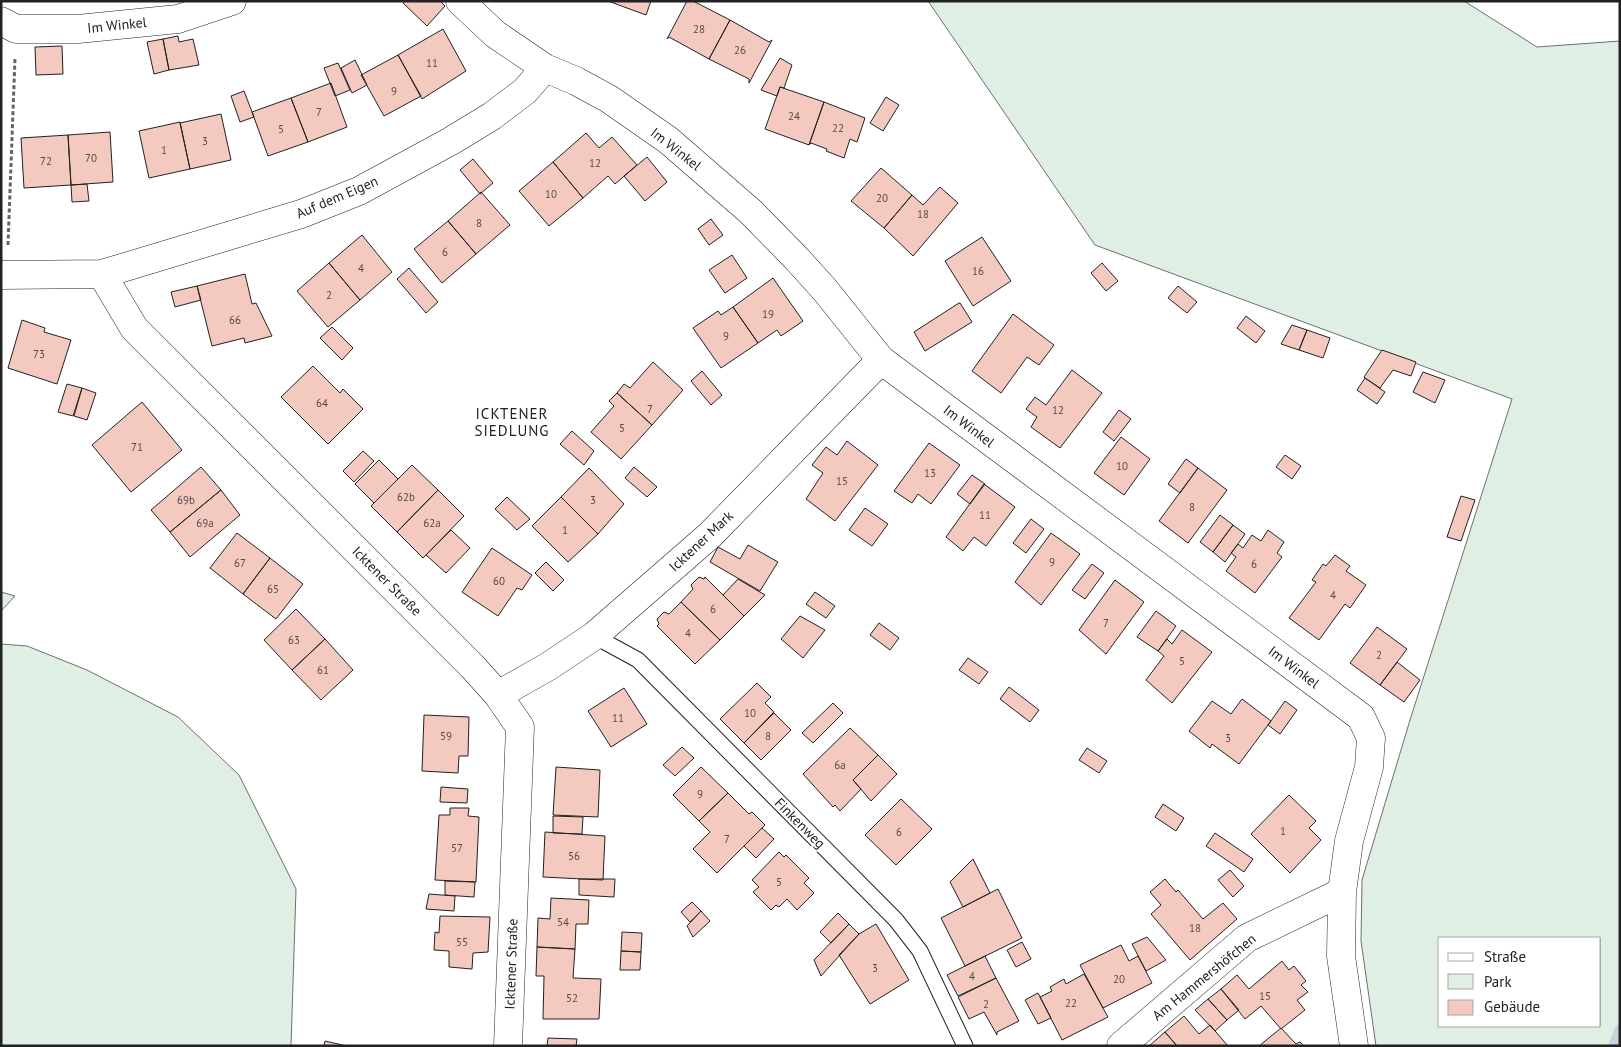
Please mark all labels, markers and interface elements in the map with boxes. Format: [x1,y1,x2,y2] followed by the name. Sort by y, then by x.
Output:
[86,13,148,37] street label: Im Winkel
[693,22,705,36] house number: 28
[734,43,746,57] house number: 26
[426,56,438,70] house number: 11
[391,84,397,98] house number: 9
[316,105,322,119] house number: 7
[788,109,800,123] house number: 24
[832,121,844,135] house number: 22
[278,122,284,136] house number: 5
[647,124,705,174] street label: Im Winkel
[202,134,208,148] house number: 3
[161,143,167,157] house number: 1
[85,151,97,165] house number: 70
[40,154,52,168] house number: 72
[589,156,601,170] house number: 12
[293,172,381,222] street label: Auf dem Eigen
[545,187,557,201] house number: 10
[876,191,888,205] house number: 20
[917,207,929,221] house number: 18
[476,216,482,230] house number: 8
[442,245,448,259] house number: 6
[358,261,364,275] house number: 4
[972,264,984,278] house number: 16
[326,288,332,302] house number: 2
[762,307,774,321] house number: 19
[229,313,241,327] house number: 66
[723,329,729,343] house number: 9
[33,347,45,361] house number: 73
[316,396,328,410] house number: 64
[940,401,998,451] street label: Im Winkel
[647,402,653,416] house number: 7
[1052,403,1064,417] house number: 12
[475,404,550,440] district label: ICKTENER SIEDLUNG
[619,421,625,435] house number: 5
[131,440,143,454] house number: 71
[1116,459,1128,473] house number: 10
[924,466,936,480] house number: 13
[836,474,848,488] house number: 15
[397,490,415,504] house number: 62b
[177,493,195,507] house number: 69b
[590,493,596,507] house number: 3
[1189,500,1195,514] house number: 8
[665,506,737,575] street label: Icktener Mark
[979,508,991,522] house number: 11
[196,516,214,530] house number: 69a
[423,516,441,530] house number: 62a
[562,523,568,537] house number: 1
[348,542,426,620] street label: Icktener Straße
[1049,555,1055,569] house number: 9
[234,556,246,570] house number: 67
[1251,557,1257,571] house number: 6
[493,574,505,588] house number: 60
[267,582,279,596] house number: 65
[1330,588,1336,602] house number: 4
[710,602,716,616] house number: 6
[1103,616,1109,630] house number: 7
[685,626,691,640] house number: 4
[288,633,300,647] house number: 63
[1265,642,1323,692] street label: Im Winkel
[1376,648,1382,662] house number: 2
[1179,654,1185,668] house number: 5
[317,663,329,677] house number: 61
[744,706,756,720] house number: 10
[612,711,624,725] house number: 11
[440,729,452,743] house number: 59
[765,729,771,743] house number: 8
[1225,731,1231,745] house number: 3
[834,758,846,772] house number: 6a
[697,787,703,801] house number: 9
[771,794,829,852] street label: Finkenweg
[1280,824,1286,838] house number: 1
[896,825,902,839] house number: 6
[724,832,730,846] house number: 7
[451,841,463,855] house number: 57
[568,849,580,863] house number: 56
[776,875,782,889] house number: 5
[557,915,569,929] house number: 54
[500,918,522,1010] street label: Icktener Straße
[1189,921,1201,935] house number: 18
[1149,930,1259,1024] street label: Am Hammershöfchen
[456,935,468,949] house number: 55
[1438,937,1601,1027] legend
[1484,947,1526,966] text: Straße
[872,961,878,975] house number: 3
[969,969,975,983] house number: 4
[1113,972,1125,986] house number: 20
[1484,972,1512,991] text: Park
[1259,989,1271,1003] house number: 15
[566,991,578,1005] house number: 52
[1065,996,1077,1010] house number: 22
[983,997,989,1011] house number: 2
[1484,997,1540,1016] text: Gebäude

